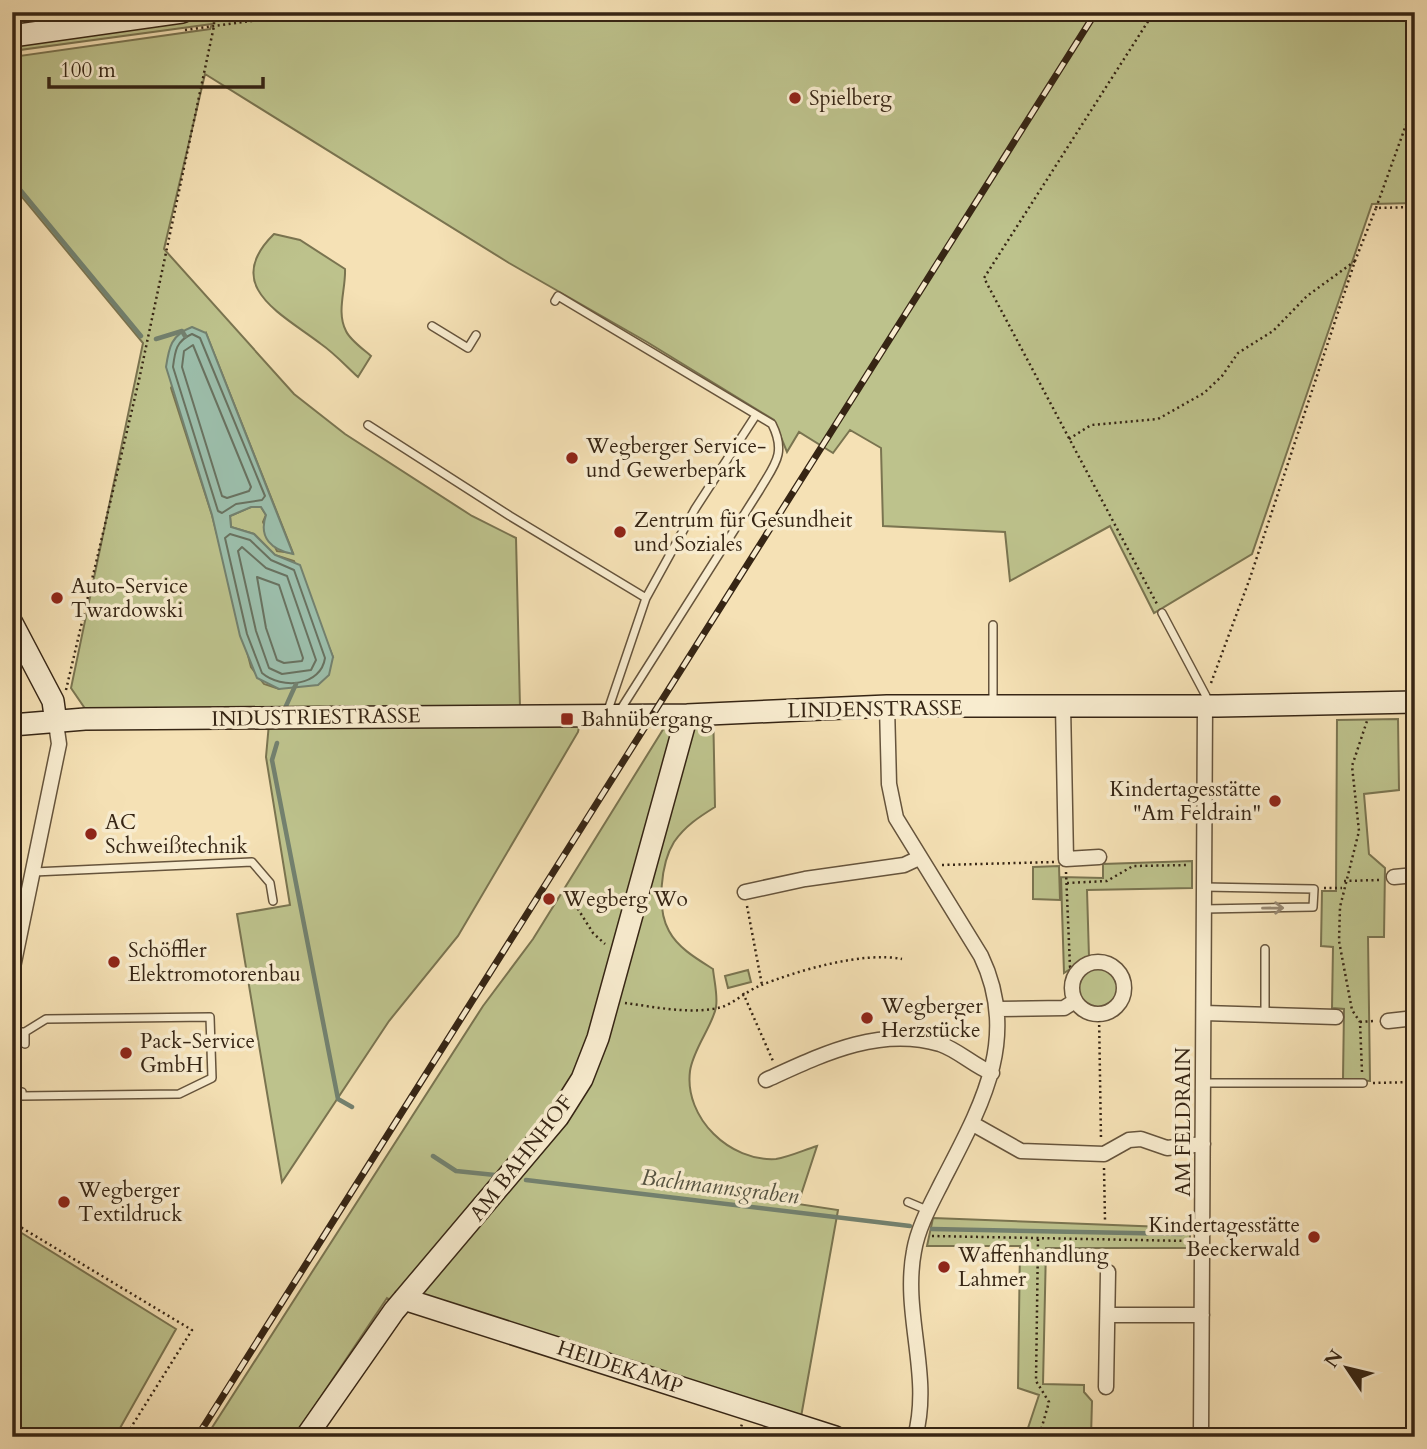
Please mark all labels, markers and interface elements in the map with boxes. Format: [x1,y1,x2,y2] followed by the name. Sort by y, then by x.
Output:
[49,46,262,90] scale bar
[60,56,116,85] text: 100 m
[809,84,892,113] place label: Spielberg
[787,90,803,106] marker: Spielberg
[585,432,766,485] place label: Wegberger Service- und Gewerbepark
[564,450,580,466] marker: Wegberger Service- und Gewerbepark
[634,506,853,559] place label: Zentrum für Gesundheit und Soziales
[612,524,628,540] marker: Zentrum für Gesundheit und Soziales
[71,572,188,625] place label: Auto-Service Twardowski
[49,590,65,606] marker: Auto-Service Twardowski
[787,693,963,726] street label: LINDENSTRASSE
[211,701,421,734] street label: INDUSTRIESTRASSE
[581,705,713,734] place label: Bahnübergang
[559,711,575,727] marker: Bahnübergang
[1109,775,1261,828] place label: Kindertagesstätte "Am Feldrain"
[1267,793,1283,809] marker: Kindertagesstätte "Am Feldrain"
[105,808,249,861] place label: AC Schweißtechnik
[83,826,99,842] marker: AC Schweißtechnik
[562,885,688,914] place label: Wegberg Wo
[541,891,557,907] marker: Wegberg Wo
[1261,901,1284,914] one-way arrow
[128,936,301,989] place label: Schöffler Elektromotorenbau
[106,954,122,970] marker: Schöffler Elektromotorenbau
[880,992,983,1045] place label: Wegberger Herzstücke
[859,1010,875,1026] marker: Wegberger Herzstücke
[140,1027,255,1080] place label: Pack-Service GmbH
[118,1045,134,1061] marker: Pack-Service GmbH
[1169,1047,1198,1197] street label: AM FELDRAIN
[463,1089,580,1227] street label: AM BAHNHOF
[639,1161,801,1212] water label: Bachmannsgraben
[77,1176,183,1229] place label: Wegberger Textildruck
[56,1194,72,1210] marker: Wegberger Textildruck
[1148,1211,1300,1264] place label: Kindertagesstätte Beeckerwald
[1306,1229,1322,1245] marker: Kindertagesstätte Beeckerwald
[957,1241,1109,1294] place label: Waffenhandlung Lahmer
[936,1259,952,1275] marker: Waffenhandlung Lahmer
[553,1334,686,1401] street label: HEIDEKAMP
[1312,1334,1382,1404] north arrow
[1319,1344,1350,1373] text: N

